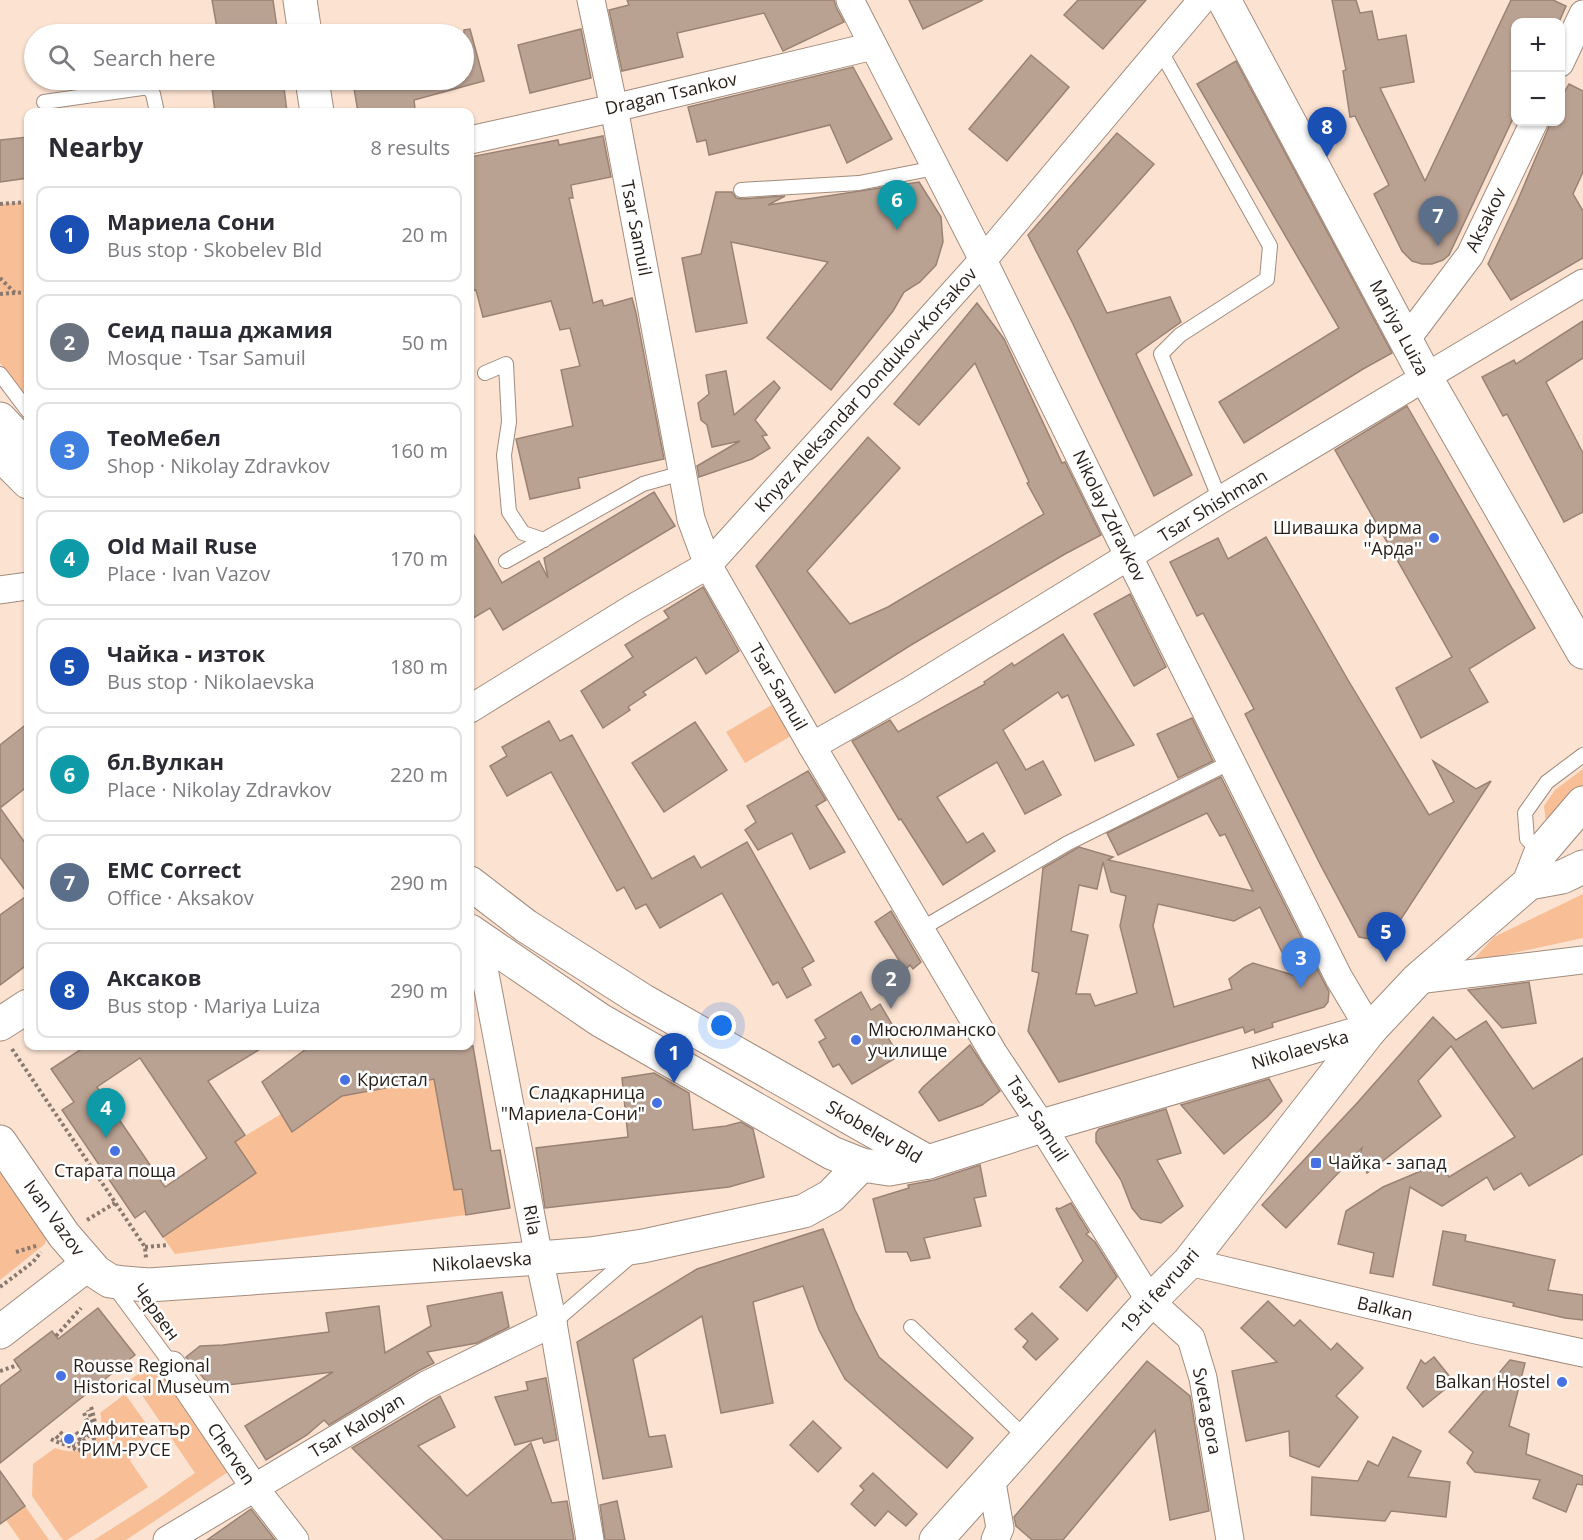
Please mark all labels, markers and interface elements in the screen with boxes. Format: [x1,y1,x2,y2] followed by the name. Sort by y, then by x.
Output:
[1511,18,1565,126] map controls
[1511,18,1565,72] button: +
[24,24,474,90] search box
[45,41,78,74] icon: search
[93,42,216,72] text: Search here
[602,66,739,120] street label: Dragan Tsankov
[1511,72,1565,126] button: −
[1308,108,1346,157] pin: 8
[48,129,143,165] text: Nearby
[370,134,450,161] text: 8 results
[616,178,658,278] street label: Tsar Samuil
[878,180,916,230] pin: 6
[1459,183,1511,256] street label: Aksakov
[1418,196,1458,246] pin: 7
[107,206,275,236] text: Мариела Сони
[64,221,75,248] text: 1
[401,221,448,248] text: 20 m
[107,236,322,263] text: Bus stop · Skobelev Bld
[749,262,982,517] street label: Knyaz Aleksandar Dondukov-Korsakov
[1365,275,1435,380] street label: Mariya Luiza
[107,314,333,344] text: Сеид паша джамия
[64,329,75,356] text: 2
[401,329,448,356] text: 50 m
[107,344,306,371] text: Mosque · Tsar Samuil
[107,422,221,452] text: ТеоМебел
[64,437,75,464] text: 3
[390,437,448,464] text: 160 m
[1068,446,1152,585] street label: Nikolay Zdravkov
[107,452,330,479] text: Shop · Nikolay Zdravkov
[1153,463,1272,547] street label: Tsar Shishman
[1273,515,1422,560] place label: Шивашка фирма ''Арда''
[107,530,257,560] text: Old Mail Ruse
[1427,531,1441,545] marker: Шивашка фирма ''Арда''
[64,545,75,572] text: 4
[390,545,448,572] text: 170 m
[107,560,270,587] text: Place · Ivan Vazov
[107,638,265,668] text: Чайка - изток
[744,638,814,735] street label: Tsar Samuil
[64,653,75,680] text: 5
[390,653,448,680] text: 180 m
[107,668,315,695] text: Bus stop · Nikolaevska
[107,746,224,776] text: бл.Вулкан
[64,761,75,788] text: 6
[390,761,448,788] text: 220 m
[107,776,331,803] text: Place · Nikolay Zdravkov
[107,854,241,884] text: EMC Correct
[64,869,75,896] text: 7
[390,869,448,896] text: 290 m
[107,884,254,911] text: Office · Aksakov
[1366,912,1406,962] pin: 5
[1282,938,1320,988] pin: 3
[872,960,910,1009] pin: 2
[107,962,201,992] text: Аксаков
[64,977,75,1004] text: 8
[390,977,448,1004] text: 290 m
[107,992,320,1019] text: Bus stop · Mariya Luiza
[707,1011,736,1040] your location
[868,1017,996,1062] place label: Мюсюлманско училище
[1248,1024,1351,1074] street label: Nikolaevska
[849,1033,863,1047] marker: Мюсюлманско училище
[654,1034,694,1083] pin: 1
[357,1067,428,1091] place label: Кристал
[1001,1071,1074,1166] street label: Tsar Samuil
[338,1073,352,1087] marker: Кристал
[501,1080,645,1125] place label: Сладкарница "Мариела-Сони"
[86,1088,126,1138] pin: 4
[822,1094,927,1168] street label: Skobelev Bld
[650,1096,664,1110] marker: Сладкарница "Мариела-Сони"
[108,1144,122,1158] marker: Старата поща
[1328,1150,1447,1174] place label: Чайка - запад
[1309,1156,1323,1170] marker: Чайка - запад
[54,1158,176,1182] place label: Старата поща
[19,1174,91,1260] street label: Ivan Vazov
[518,1203,548,1237] street label: Rila
[1114,1242,1204,1338] street label: 19-ti fevruari
[431,1246,533,1276] street label: Nikolaevska
[128,1278,186,1345] street label: Червен
[1355,1290,1416,1326] street label: Balkan
[73,1353,230,1398] place label: Rousse Regional Historical Museum
[1188,1365,1228,1456] street label: Sveta gora
[54,1369,68,1383] marker: Rousse Regional Historical Museum
[1435,1369,1550,1393] place label: Balkan Hostel
[1555,1375,1569,1389] marker: Balkan Hostel
[304,1387,409,1463] street label: Tsar Kaloyan
[81,1416,190,1461] place label: Амфитеатър РИМ-РУСЕ
[202,1418,261,1489] street label: Cherven
[62,1432,76,1446] marker: Амфитеатър РИМ-РУСЕ

